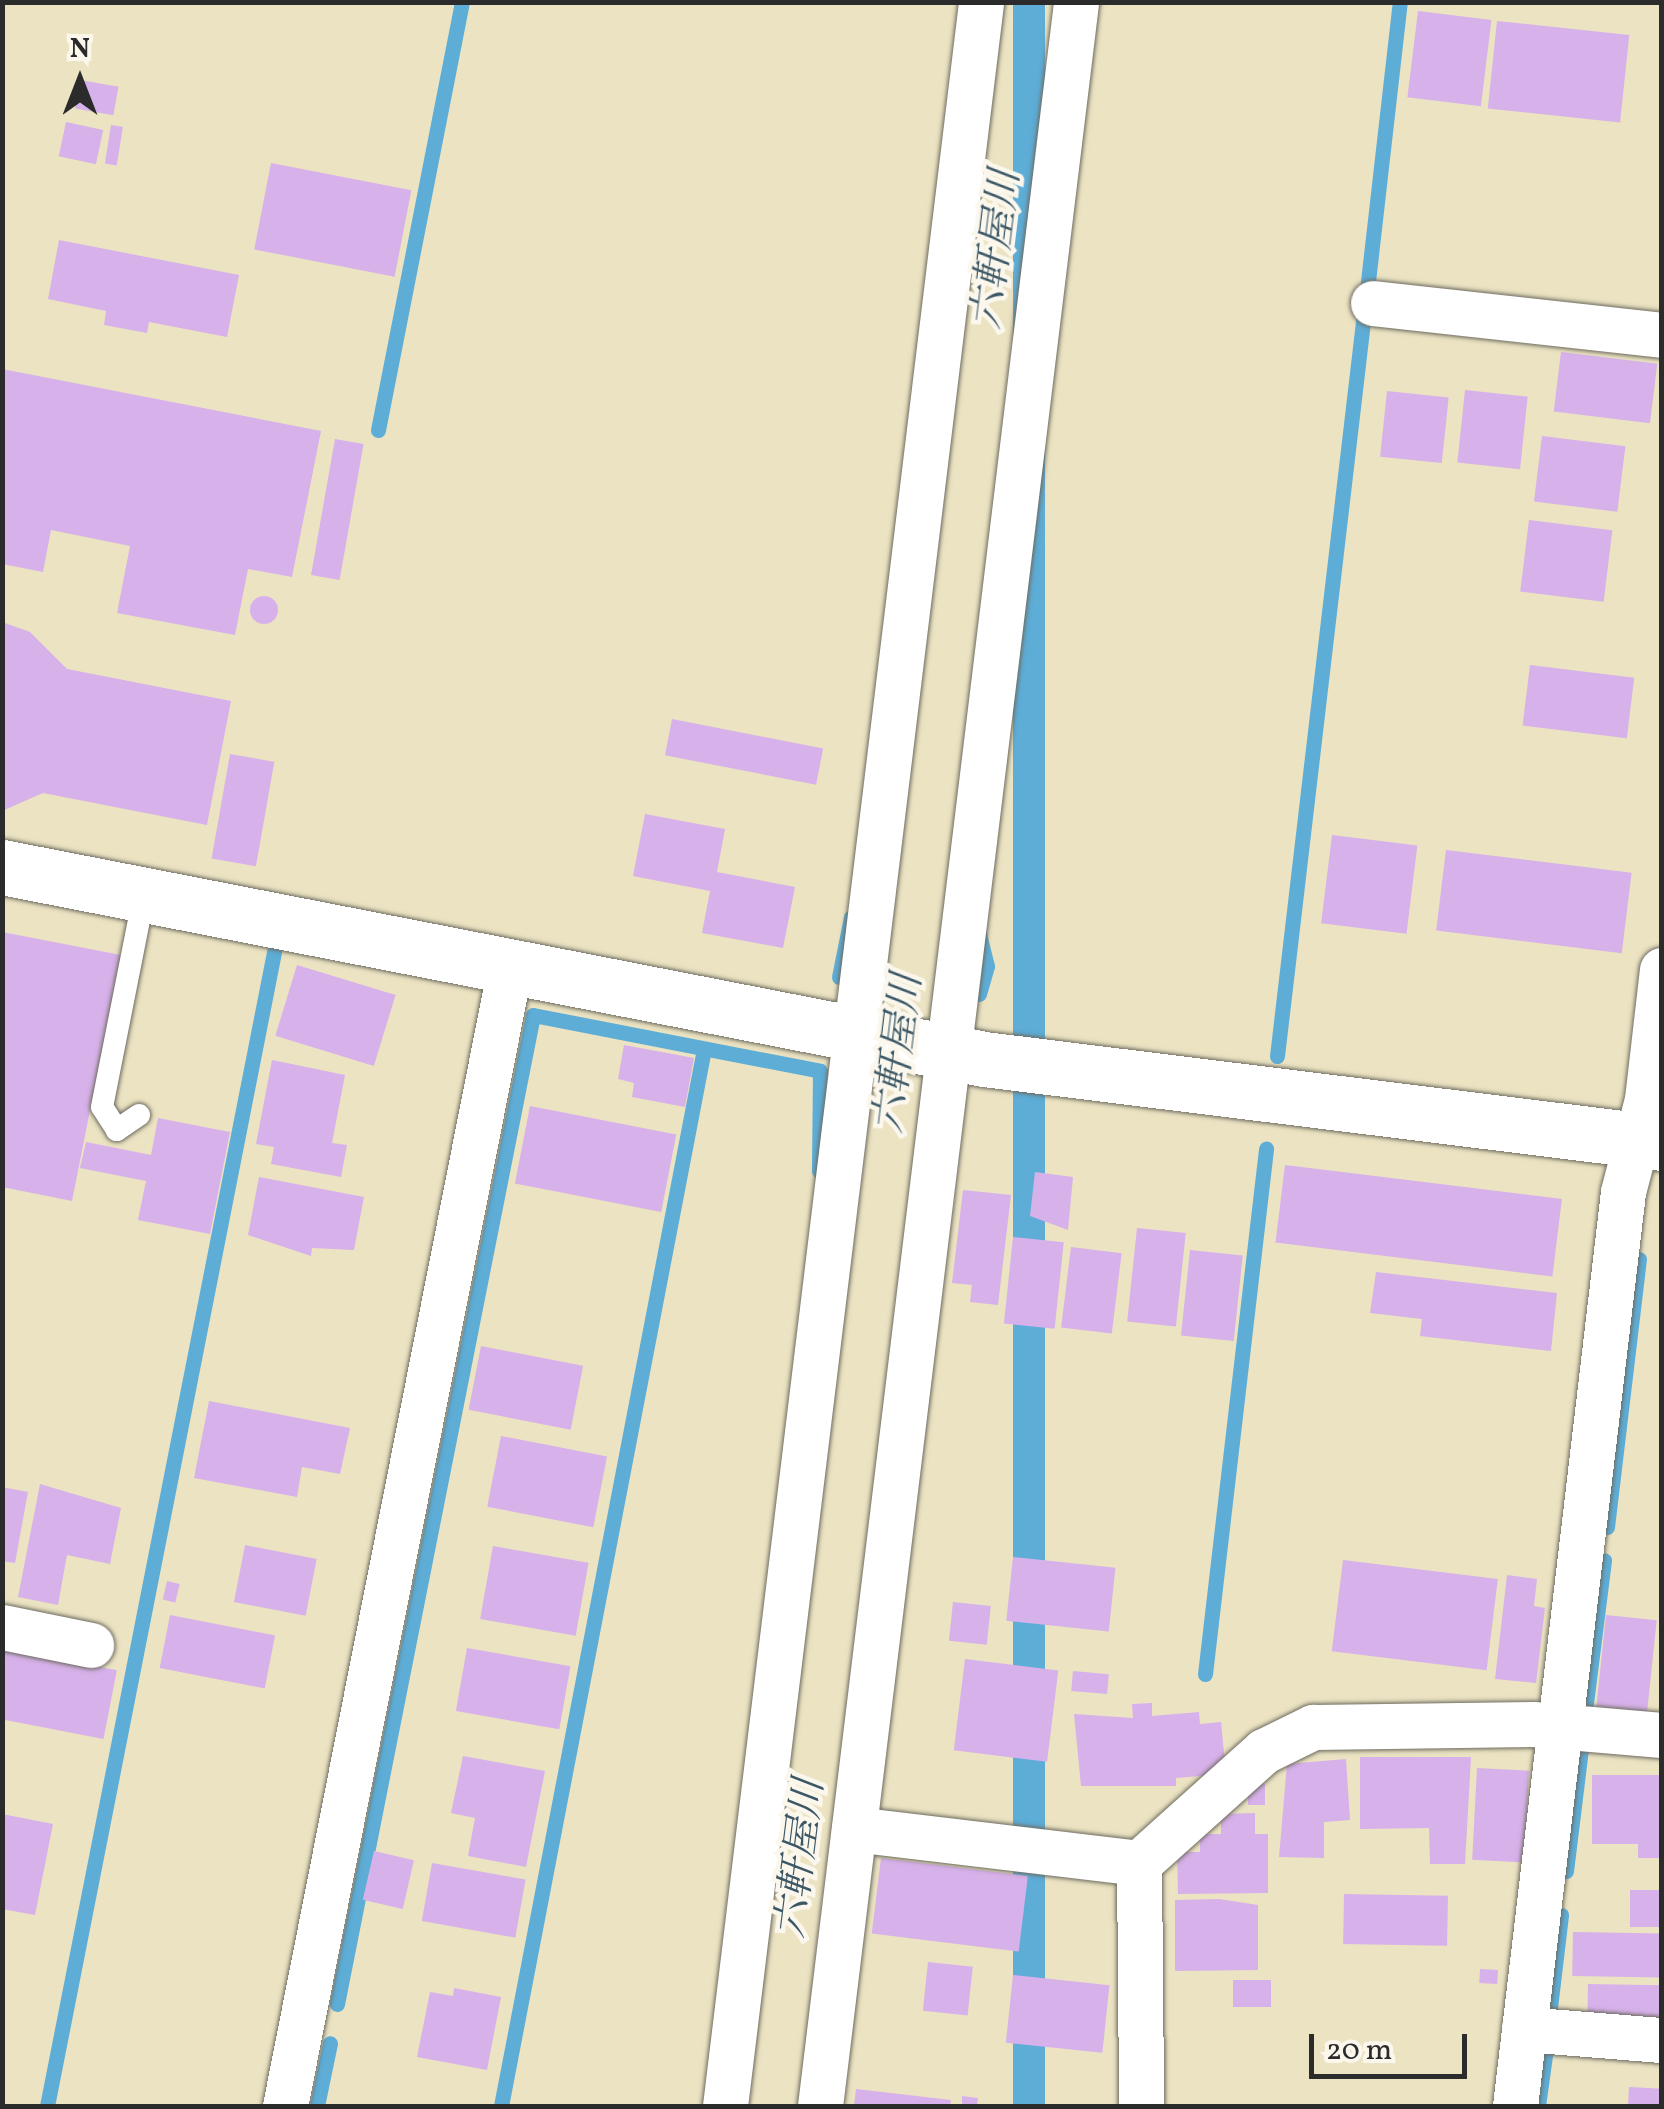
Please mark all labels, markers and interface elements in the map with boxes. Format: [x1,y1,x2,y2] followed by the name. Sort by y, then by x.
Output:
[30,30,130,130] north arrow
[70,30,90,69] text: N
[964,168,1032,332] water label: 六軒屋川
[866,972,934,1136] water label: 六軒屋川
[768,1777,836,1941] water label: 六軒屋川
[1314,2014,1472,2076] scale bar
[1326,2030,1392,2072] text: 20 m

